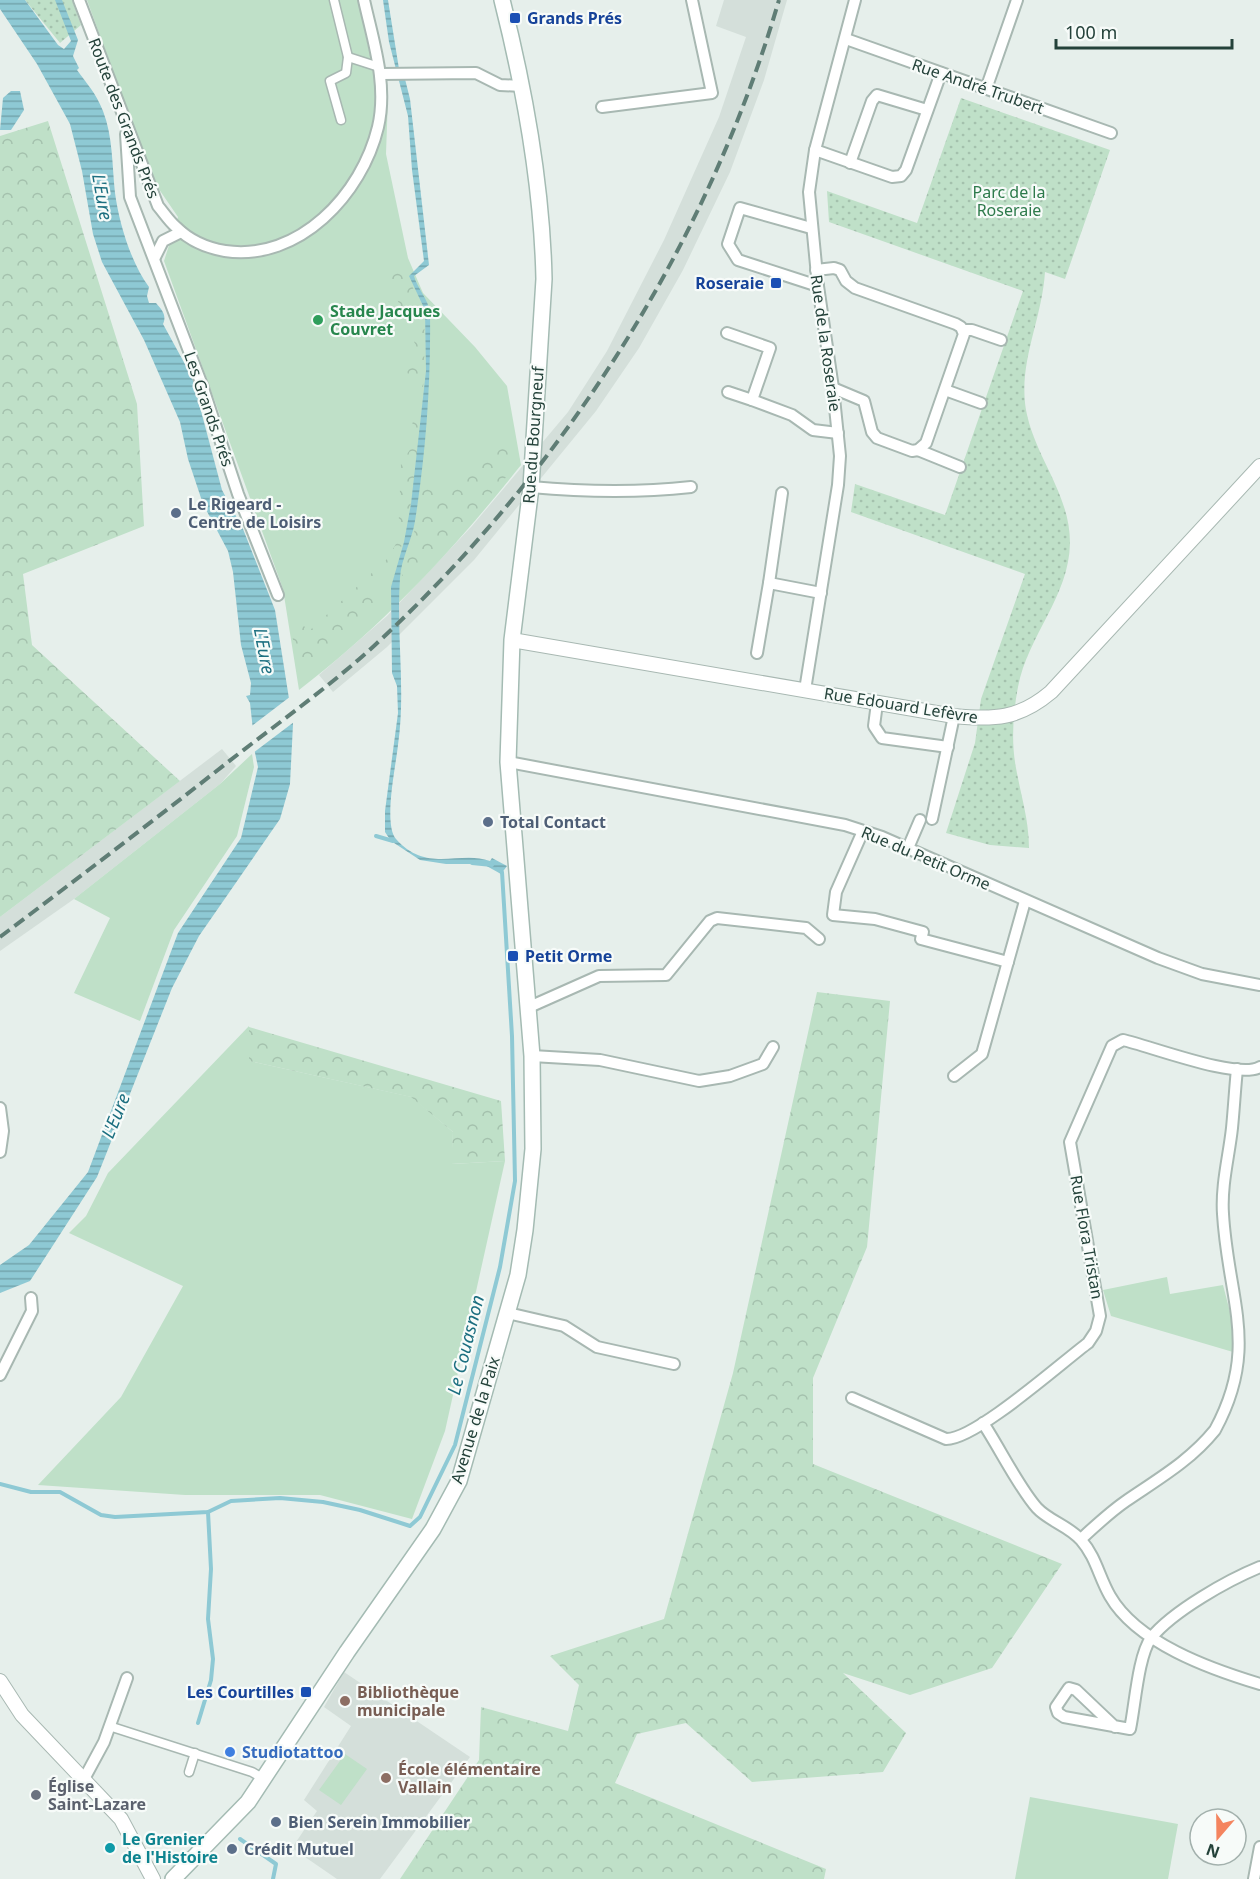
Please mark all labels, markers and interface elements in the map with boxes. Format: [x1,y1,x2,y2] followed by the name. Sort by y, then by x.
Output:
[527,7,622,29] place label: Grands Prés
[508,11,522,25] marker: Grands Prés
[1056,12,1232,50] scale bar
[1065,20,1117,44] text: 100 m
[83,35,165,201] street label: Route des Grands Prés
[909,53,1047,119] street label: Rue André Trubert
[87,172,119,222] water label: L'Eure
[973,181,1045,221] park label: Parc de la Roseraie
[695,272,764,294] place label: Roseraie
[805,273,847,413] street label: Rue de la Roseraie
[769,276,783,290] marker: Roseraie
[330,300,440,340] place label: Stade Jacques Couvret
[311,313,325,327] marker: Stade Jacques Couvret
[179,349,239,469] street label: Les Grands Prés
[517,364,549,504] street label: Rue du Bourgneuf
[188,493,321,533] place label: Le Rigeard - Centre de Loisirs
[169,506,183,520] marker: Le Rigeard - Centre de Loisirs
[249,626,281,676] water label: L'Eure
[822,682,980,728] street label: Rue Edouard Lefèvre
[500,811,606,833] place label: Total Contact
[481,815,495,829] marker: Total Contact
[858,821,994,895] street label: Rue du Petit Orme
[525,945,612,967] place label: Petit Orme
[506,949,520,963] marker: Petit Orme
[95,1090,135,1142] water label: L'Eure
[1065,1173,1109,1301] street label: Rue Flora Tristan
[441,1292,489,1397] water label: Le Couasnon
[445,1353,505,1486] street label: Avenue de la Paix
[187,1681,294,1703] place label: Les Courtilles
[357,1681,459,1721] place label: Bibliothèque municipale
[299,1685,313,1699] marker: Les Courtilles
[338,1694,352,1708] marker: Bibliothèque municipale
[242,1741,343,1763] place label: Studiotattoo
[223,1745,237,1759] marker: Studiotattoo
[398,1758,541,1798] place label: École élémentaire Vallain
[379,1771,393,1785] marker: École élémentaire Vallain
[48,1775,146,1815] place label: Église Saint-Lazare
[29,1788,43,1802] marker: Église Saint-Lazare
[1188,1807,1248,1867] north arrow
[288,1811,470,1833] place label: Bien Serein Immobilier
[269,1815,283,1829] marker: Bien Serein Immobilier
[122,1828,218,1868] place label: Le Grenier de l'Histoire
[244,1838,354,1860] place label: Crédit Mutuel
[1203,1839,1223,1864] text: N
[103,1841,117,1855] marker: Le Grenier de l'Histoire
[225,1842,239,1856] marker: Crédit Mutuel

